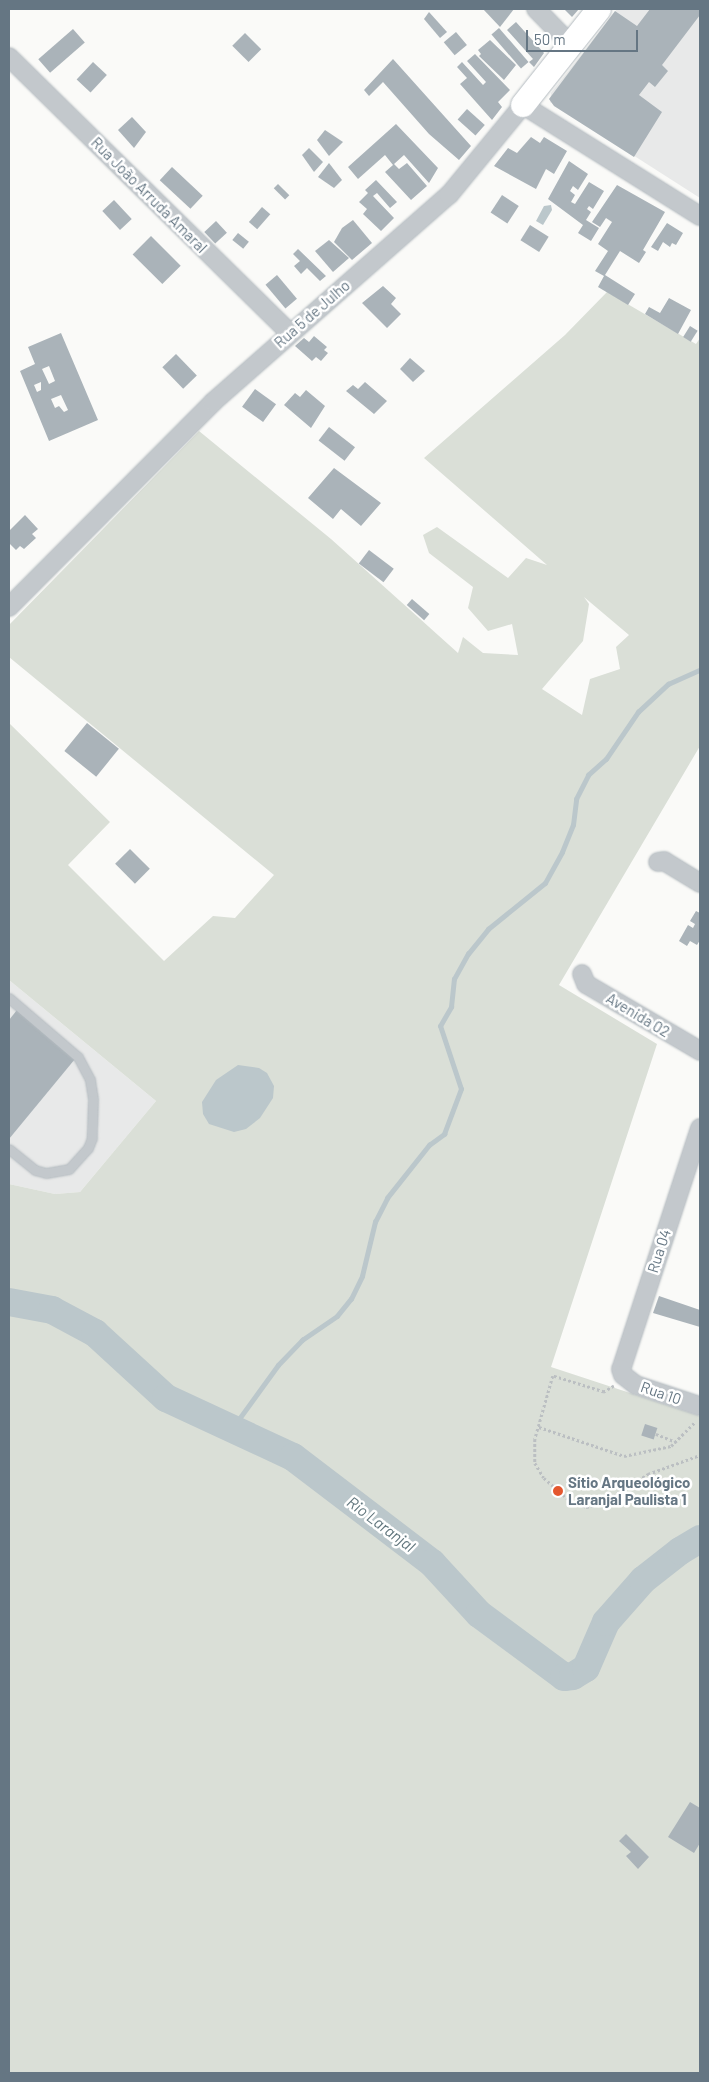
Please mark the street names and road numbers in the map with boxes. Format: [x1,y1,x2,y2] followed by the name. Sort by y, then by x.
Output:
[87,133,211,257] street label: Rua João Arruda Amaral
[271,276,353,352] street label: Rua 5 de Julho
[603,989,673,1041] street label: Avenida 02
[644,1227,674,1275] street label: Rua 04
[638,1378,684,1408] street label: Rua 10

